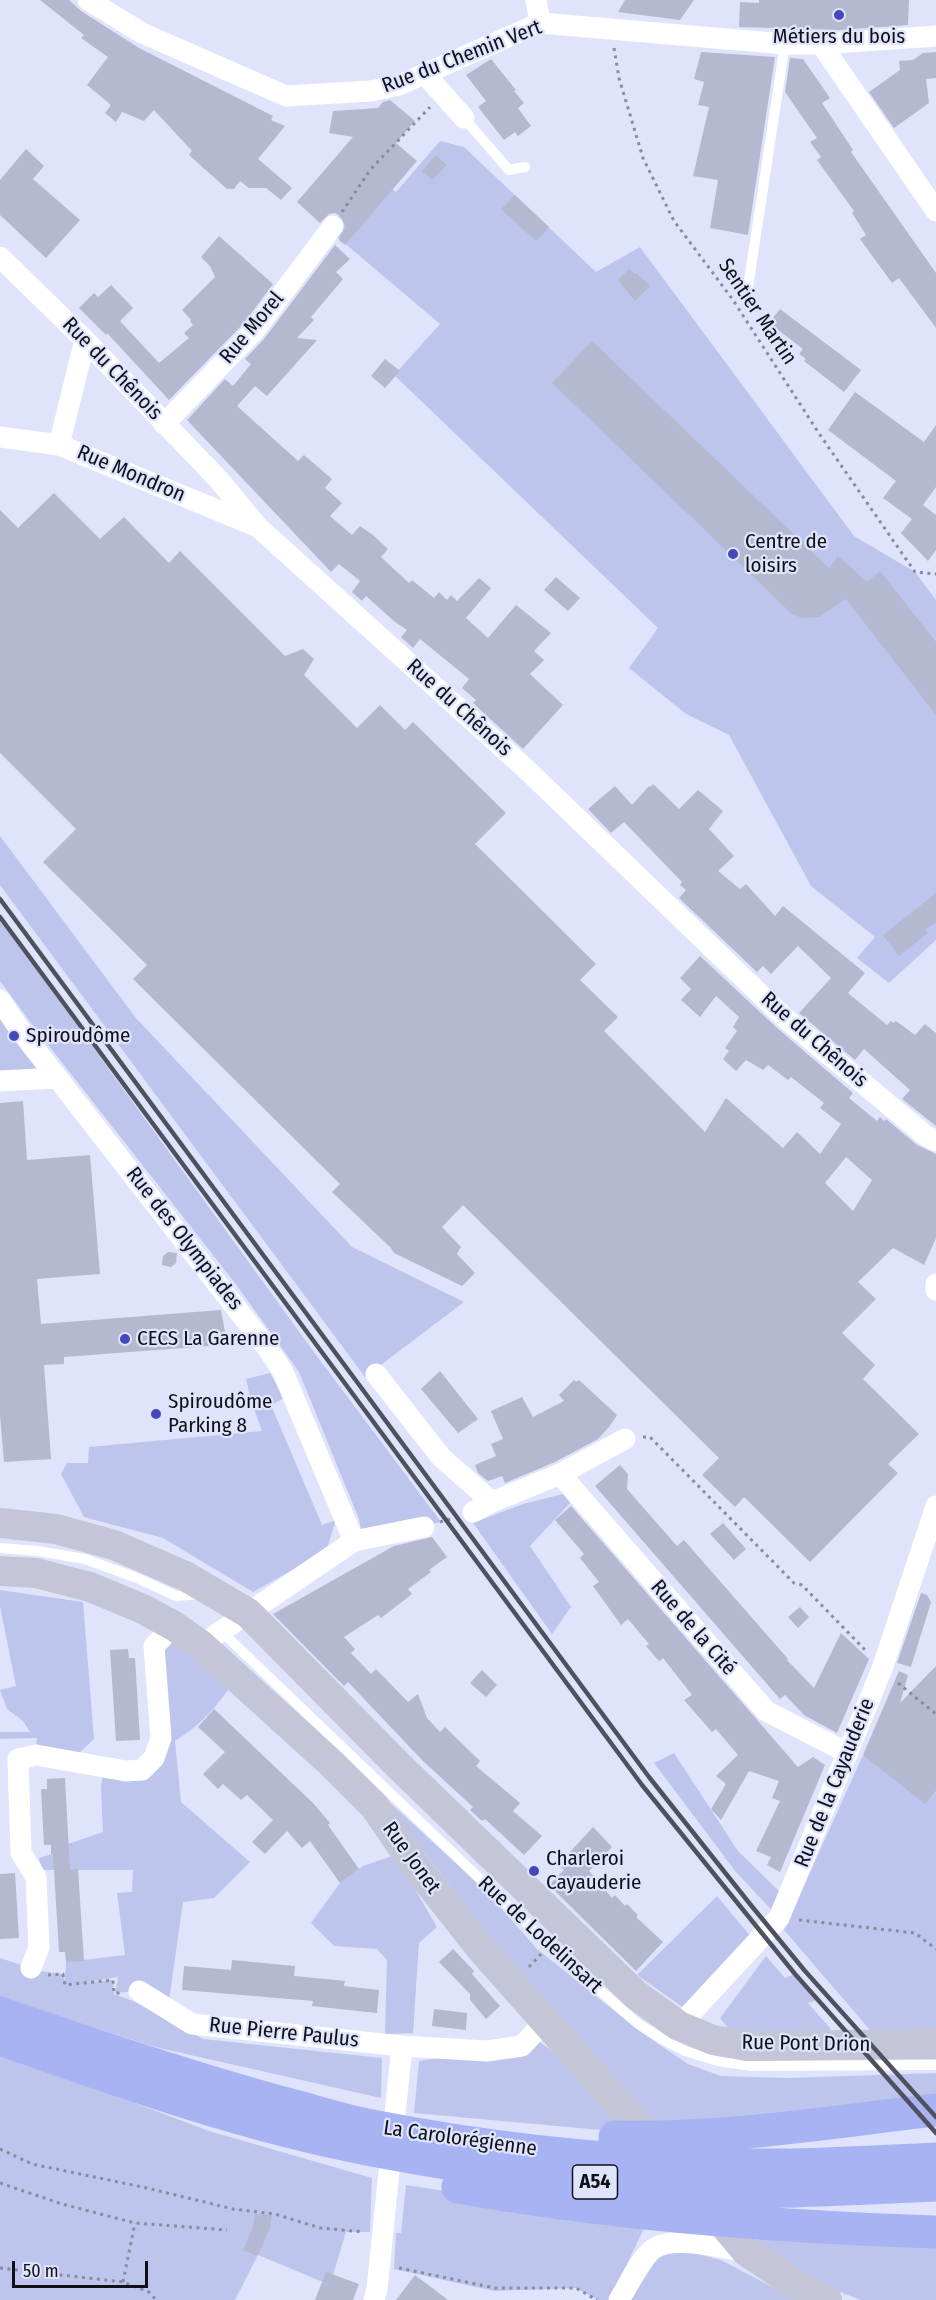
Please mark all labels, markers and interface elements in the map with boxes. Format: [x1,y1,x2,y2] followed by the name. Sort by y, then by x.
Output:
[832,8,846,22] marker: Métiers du bois
[379,15,545,99] street label: Rue du Chemin Vert
[773,24,905,50] place label: Métiers du bois
[712,254,802,370] street label: Sentier Martin
[215,287,289,369] street label: Rue Morel
[57,312,167,426] street label: Rue du Chênois
[73,440,189,508] street label: Rue Mondron
[745,529,827,579] place label: Centre de loisirs
[726,547,740,561] marker: Centre de loisirs
[401,654,517,762] street label: Rue du Chênois
[755,987,873,1093] street label: Rue du Chênois
[26,1023,130,1049] place label: Spiroudôme
[7,1029,21,1043] marker: Spiroudôme
[120,1162,248,1316] street label: Rue des Olympiades
[137,1326,279,1352] place label: CECS La Garenne
[118,1332,132,1346] marker: CECS La Garenne
[168,1389,272,1439] place label: Spiroudôme Parking 8
[149,1407,163,1421] marker: Spiroudôme Parking 8
[645,1575,741,1681] street label: Rue de la Cité
[790,1695,880,1871] street label: Rue de la Cayauderie
[376,1817,446,1899] street label: Rue Jonet
[546,1846,641,1896] place label: Charleroi Cayauderie
[527,1864,541,1878] marker: Charleroi Cayauderie
[473,1871,607,1999] street label: Rue de Lodelinsart
[208,2013,360,2053] street label: Rue Pierre Paulus
[741,2030,871,2058] street label: Rue Pont Drion
[382,2116,538,2162] street label: La Carolorégienne
[572,2165,618,2199] road number: A54
[15,2249,152,2287] scale bar
[23,2260,59,2282] text: 50 m

